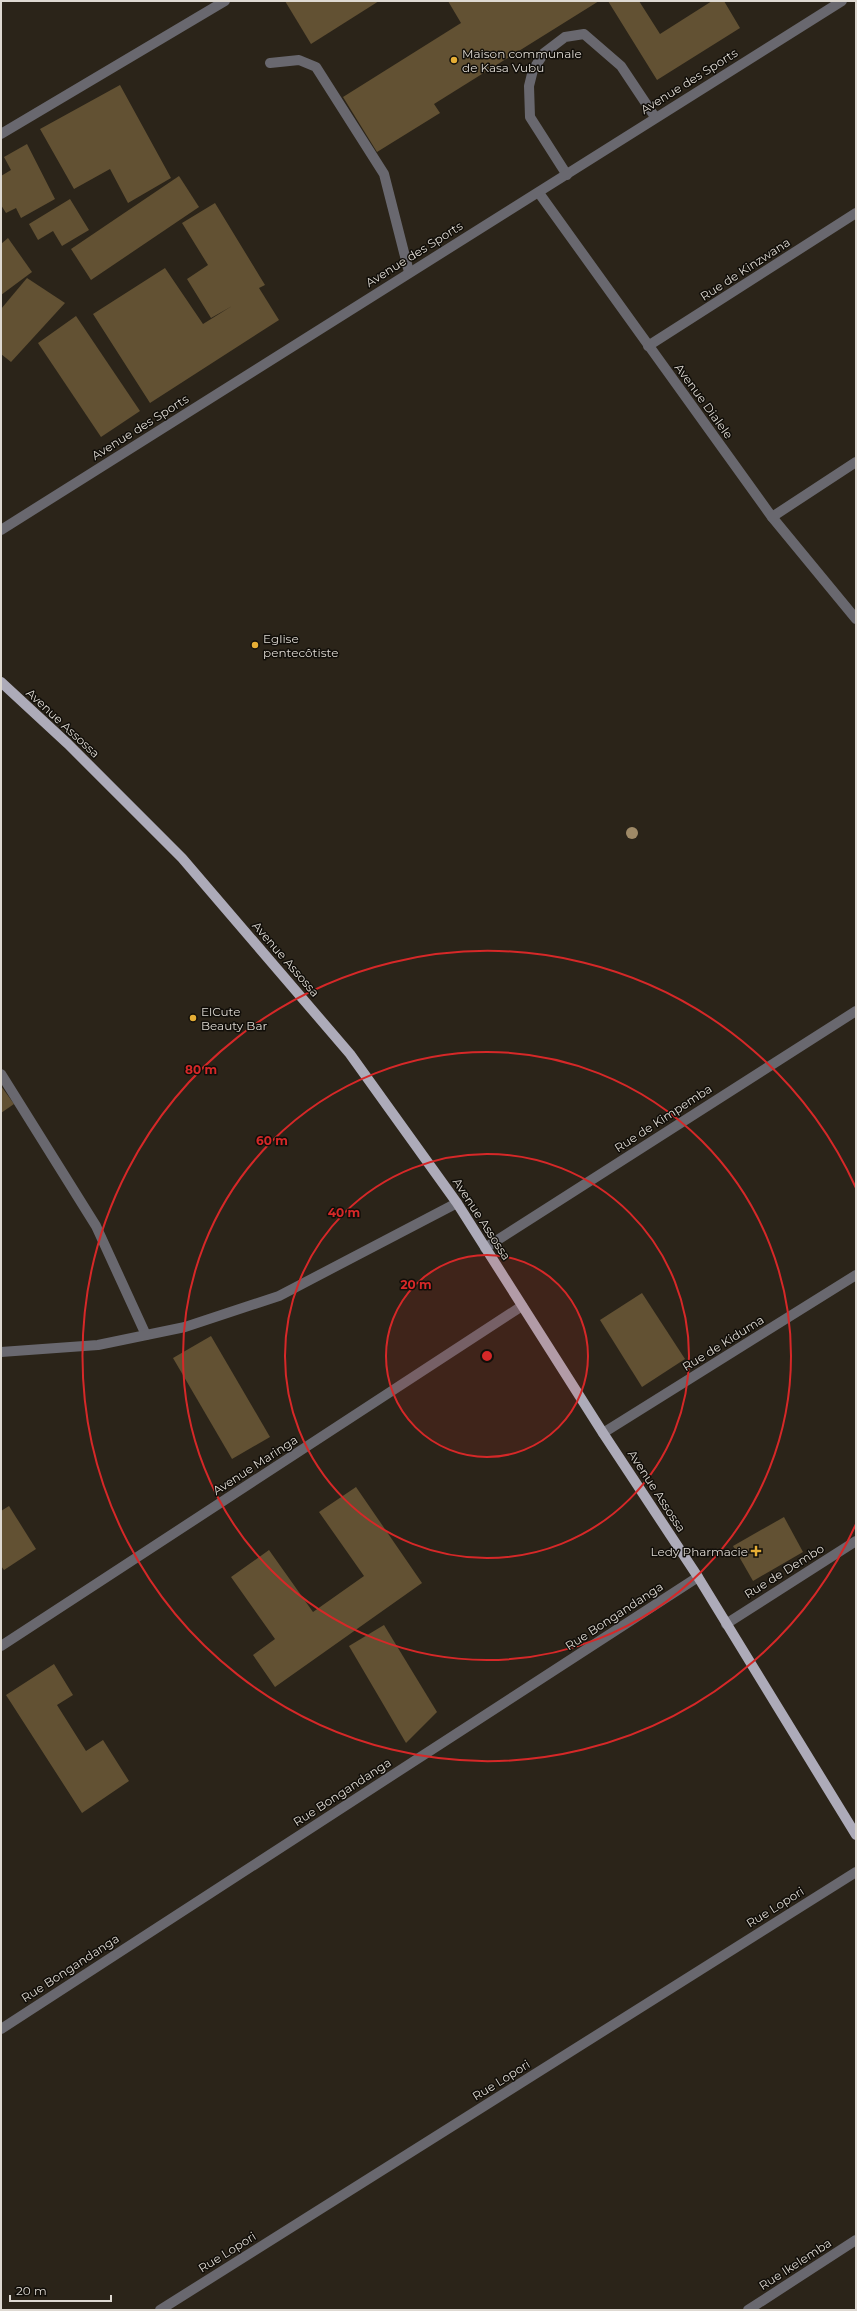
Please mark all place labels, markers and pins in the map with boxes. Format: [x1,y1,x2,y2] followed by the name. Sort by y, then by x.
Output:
[462,46,582,75] place label: Maison communale de Kasa Vubu
[449,55,459,65] marker: Maison communale de Kasa Vubu
[263,631,338,660] place label: Eglise pentecôtiste
[250,640,260,650] marker: Eglise pentecôtiste
[201,1004,267,1033] place label: ElCute Beauty Bar
[188,1013,198,1023] marker: ElCute Beauty Bar
[480,1349,494,1363] centre of rings
[651,1544,748,1559] place label: Ledy Pharmacie
[751,1546,761,1556] marker: Ledy Pharmacie

